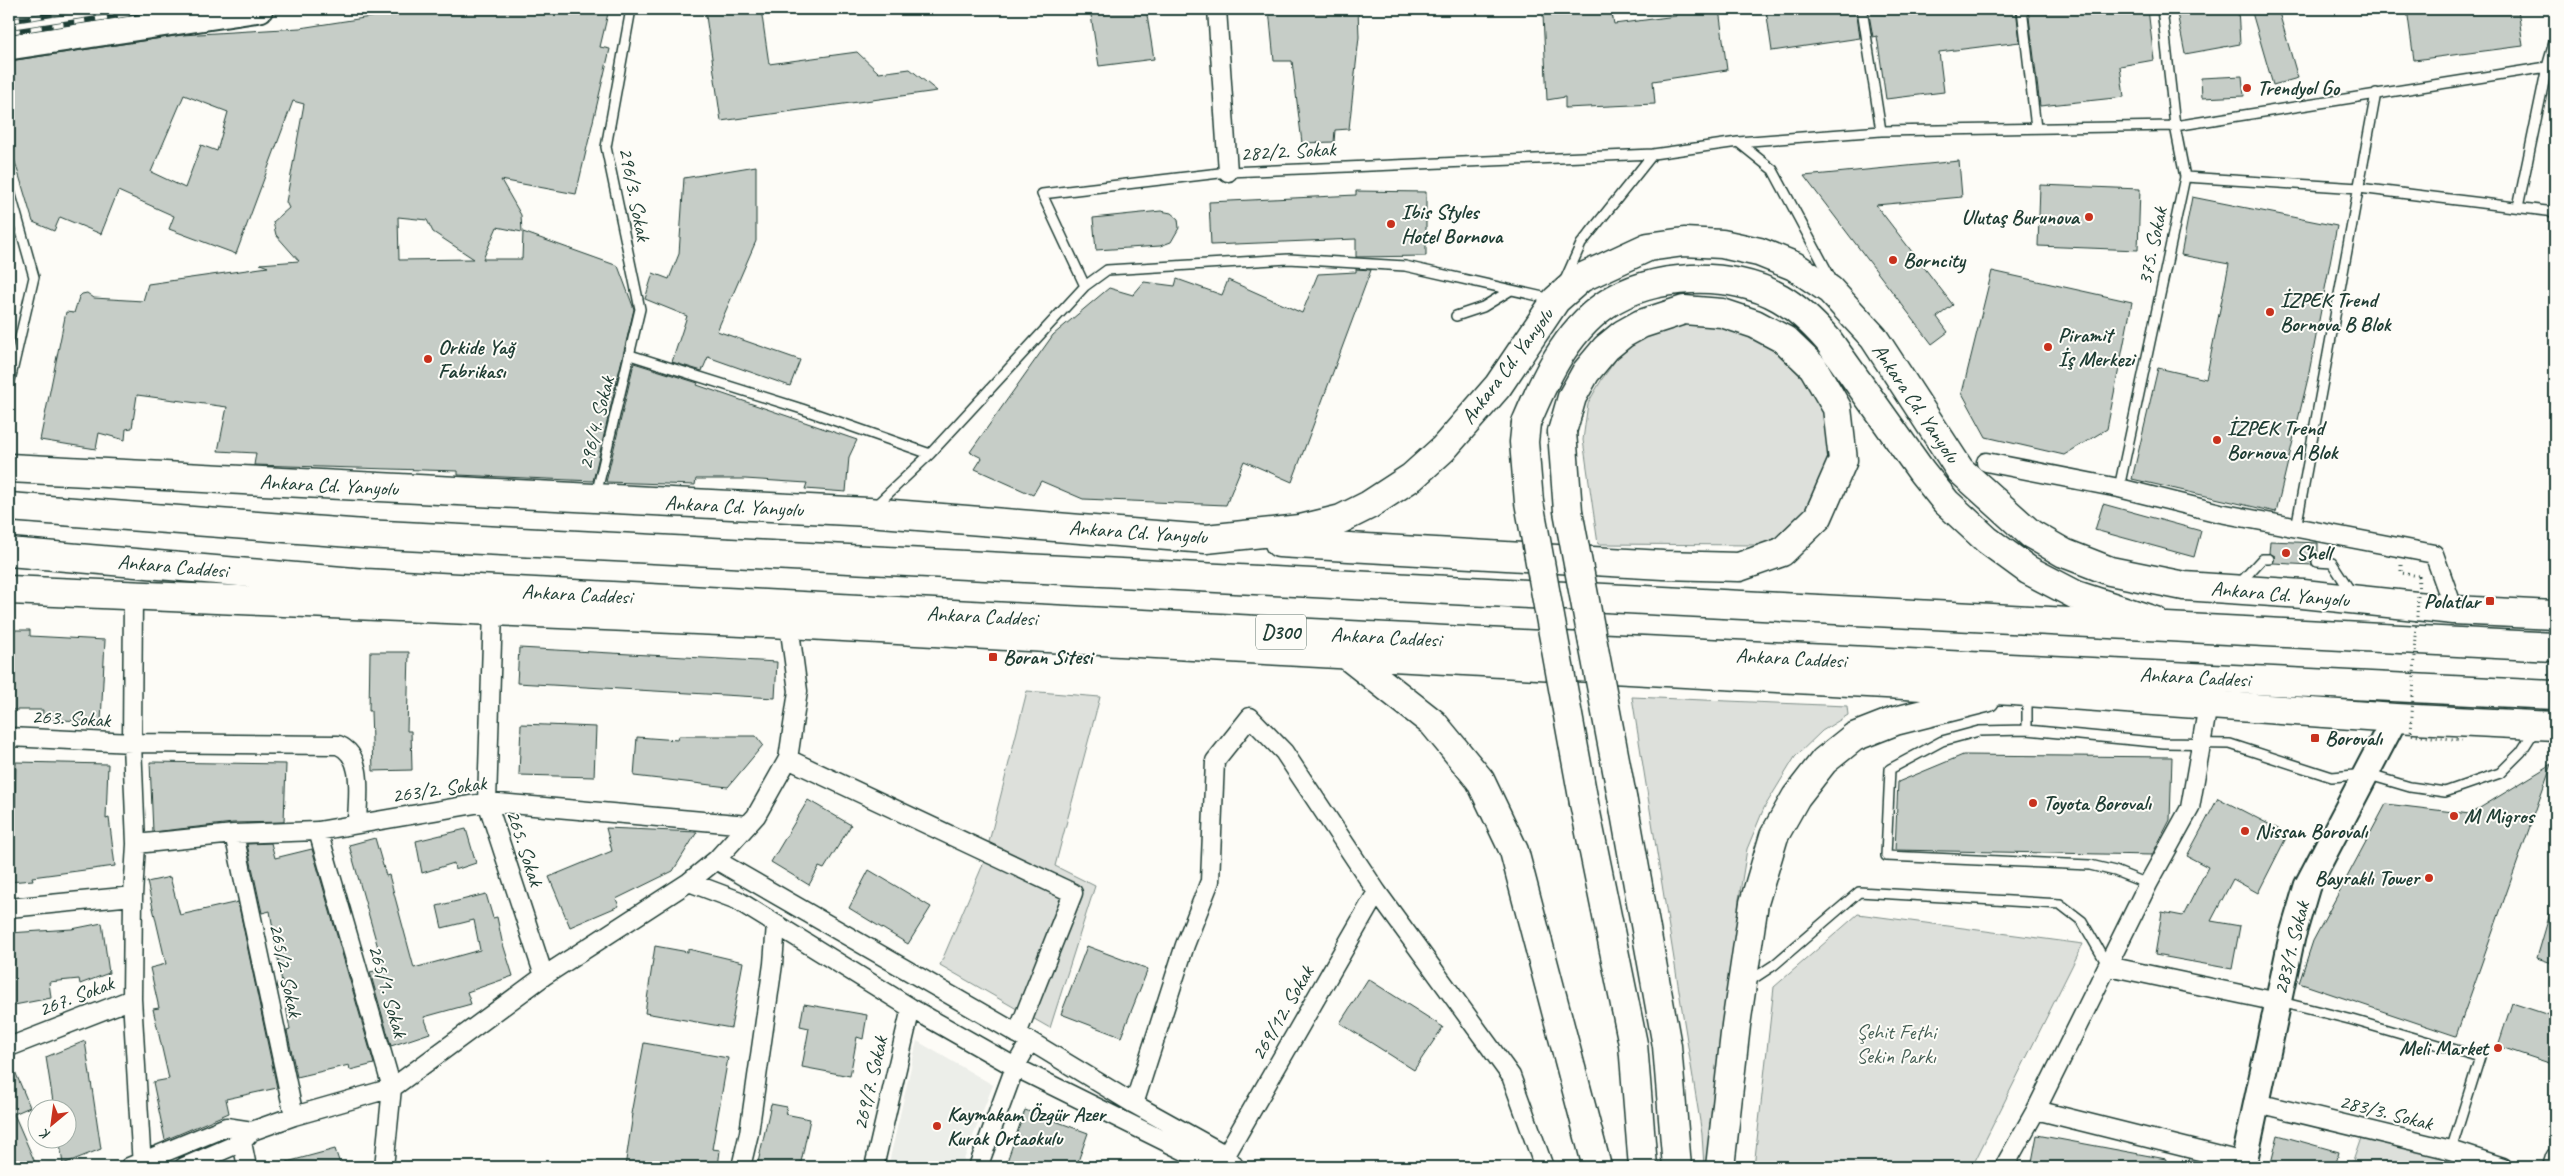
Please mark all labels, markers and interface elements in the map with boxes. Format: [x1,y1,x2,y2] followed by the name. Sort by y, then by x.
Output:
[2257,75,2341,101] place label: Trendyol Go
[2241,82,2253,94] marker: Trendyol Go
[1240,135,1338,166] street label: 282/2. Sokak
[613,145,657,244] street label: 296/3. Sokak
[1401,199,1504,249] place label: Ibis Styles Hotel Bornova
[2131,203,2173,287] street label: 375. Sokak
[1961,204,2081,230] place label: Ulutaş Burunova
[2083,211,2095,223] marker: Ulutaş Burunova
[1385,218,1397,230] marker: Ibis Styles Hotel Bornova
[1903,247,1967,274] place label: Borncity
[1887,254,1899,266] marker: Borncity
[2280,287,2393,337] place label: İZPEK Trend Bornova B Blok
[1455,302,1560,429] street label: Ankara Cd. Yanyolu
[2264,306,2276,318] marker: İZPEK Trend Bornova B Blok
[2058,322,2137,372] place label: Piramit İş Merkezi
[438,334,518,384] place label: Orkide Yağ Fabrikası
[1866,338,1966,469] street label: Ankara Cd. Yanyolu
[2042,341,2054,353] marker: Piramit İş Merkezi
[422,353,434,365] marker: Orkide Yağ Fabrikası
[572,372,620,472] street label: 296/4. Sokak
[2227,415,2340,465] place label: İZPEK Trend Bornova A Blok
[2211,434,2223,446] marker: İZPEK Trend Bornova A Blok
[259,468,400,502] street label: Ankara Cd. Yanyolu
[664,489,805,523] street label: Ankara Cd. Yanyolu
[1068,514,1209,550] street label: Ankara Cd. Yanyolu
[2296,540,2336,566] place label: Shell
[2280,547,2292,559] marker: Shell
[117,548,232,584] street label: Ankara Caddesi
[2210,575,2351,613] street label: Ankara Cd. Yanyolu
[521,578,636,610] street label: Ankara Caddesi
[2424,588,2482,614] place label: Polatlar
[2484,595,2496,607] marker: Polatlar
[926,600,1041,632] street label: Ankara Caddesi
[1256,614,1306,650] road number: D300
[1330,621,1445,653] street label: Ankara Caddesi
[1735,642,1850,674] street label: Ankara Caddesi
[1003,644,1095,670] place label: Boran Sitesi
[987,651,999,663] marker: Boran Sitesi
[2139,661,2254,693] street label: Ankara Caddesi
[31,703,112,733] street label: 263. Sokak
[2325,725,2384,751] place label: Borovalı
[2309,732,2321,744] marker: Borovalı
[390,769,489,808] street label: 263/2. Sokak
[2043,790,2153,816] place label: Toyota Borovalı
[2027,797,2039,809] marker: Toyota Borovalı
[2464,803,2537,829] place label: M Migros
[500,807,550,891] street label: 265. Sokak
[2448,810,2460,822] marker: M Migros
[2255,818,2370,844] place label: Nissan Borovalı
[2239,825,2251,837] marker: Nissan Borovalı
[2315,865,2421,891] place label: Bayraklı Tower
[2423,872,2435,884] marker: Bayraklı Tower
[2267,897,2315,997] street label: 283/1. Sokak
[263,921,309,1021] street label: 265/2. Sokak
[362,942,414,1042] street label: 265/1. Sokak
[1245,960,1320,1065] street label: 269/12. Sokak
[35,969,119,1022] street label: 267. Sokak
[1856,1019,1939,1069] park label: Şehit Fethi Sekin Parkı
[847,1032,894,1132] street label: 269/7. Sokak
[2399,1035,2490,1061] place label: Meli Market
[2492,1042,2504,1054] marker: Meli Market
[2337,1088,2437,1136] street label: 283/3. Sokak
[28,1098,78,1148] north arrow
[947,1101,1108,1151] place label: Kaymakam Özgür Azer Kurak Ortaokulu
[931,1120,943,1132] marker: Kaymakam Özgür Azer Kurak Ortaokulu
[36,1124,53,1144] text: K

